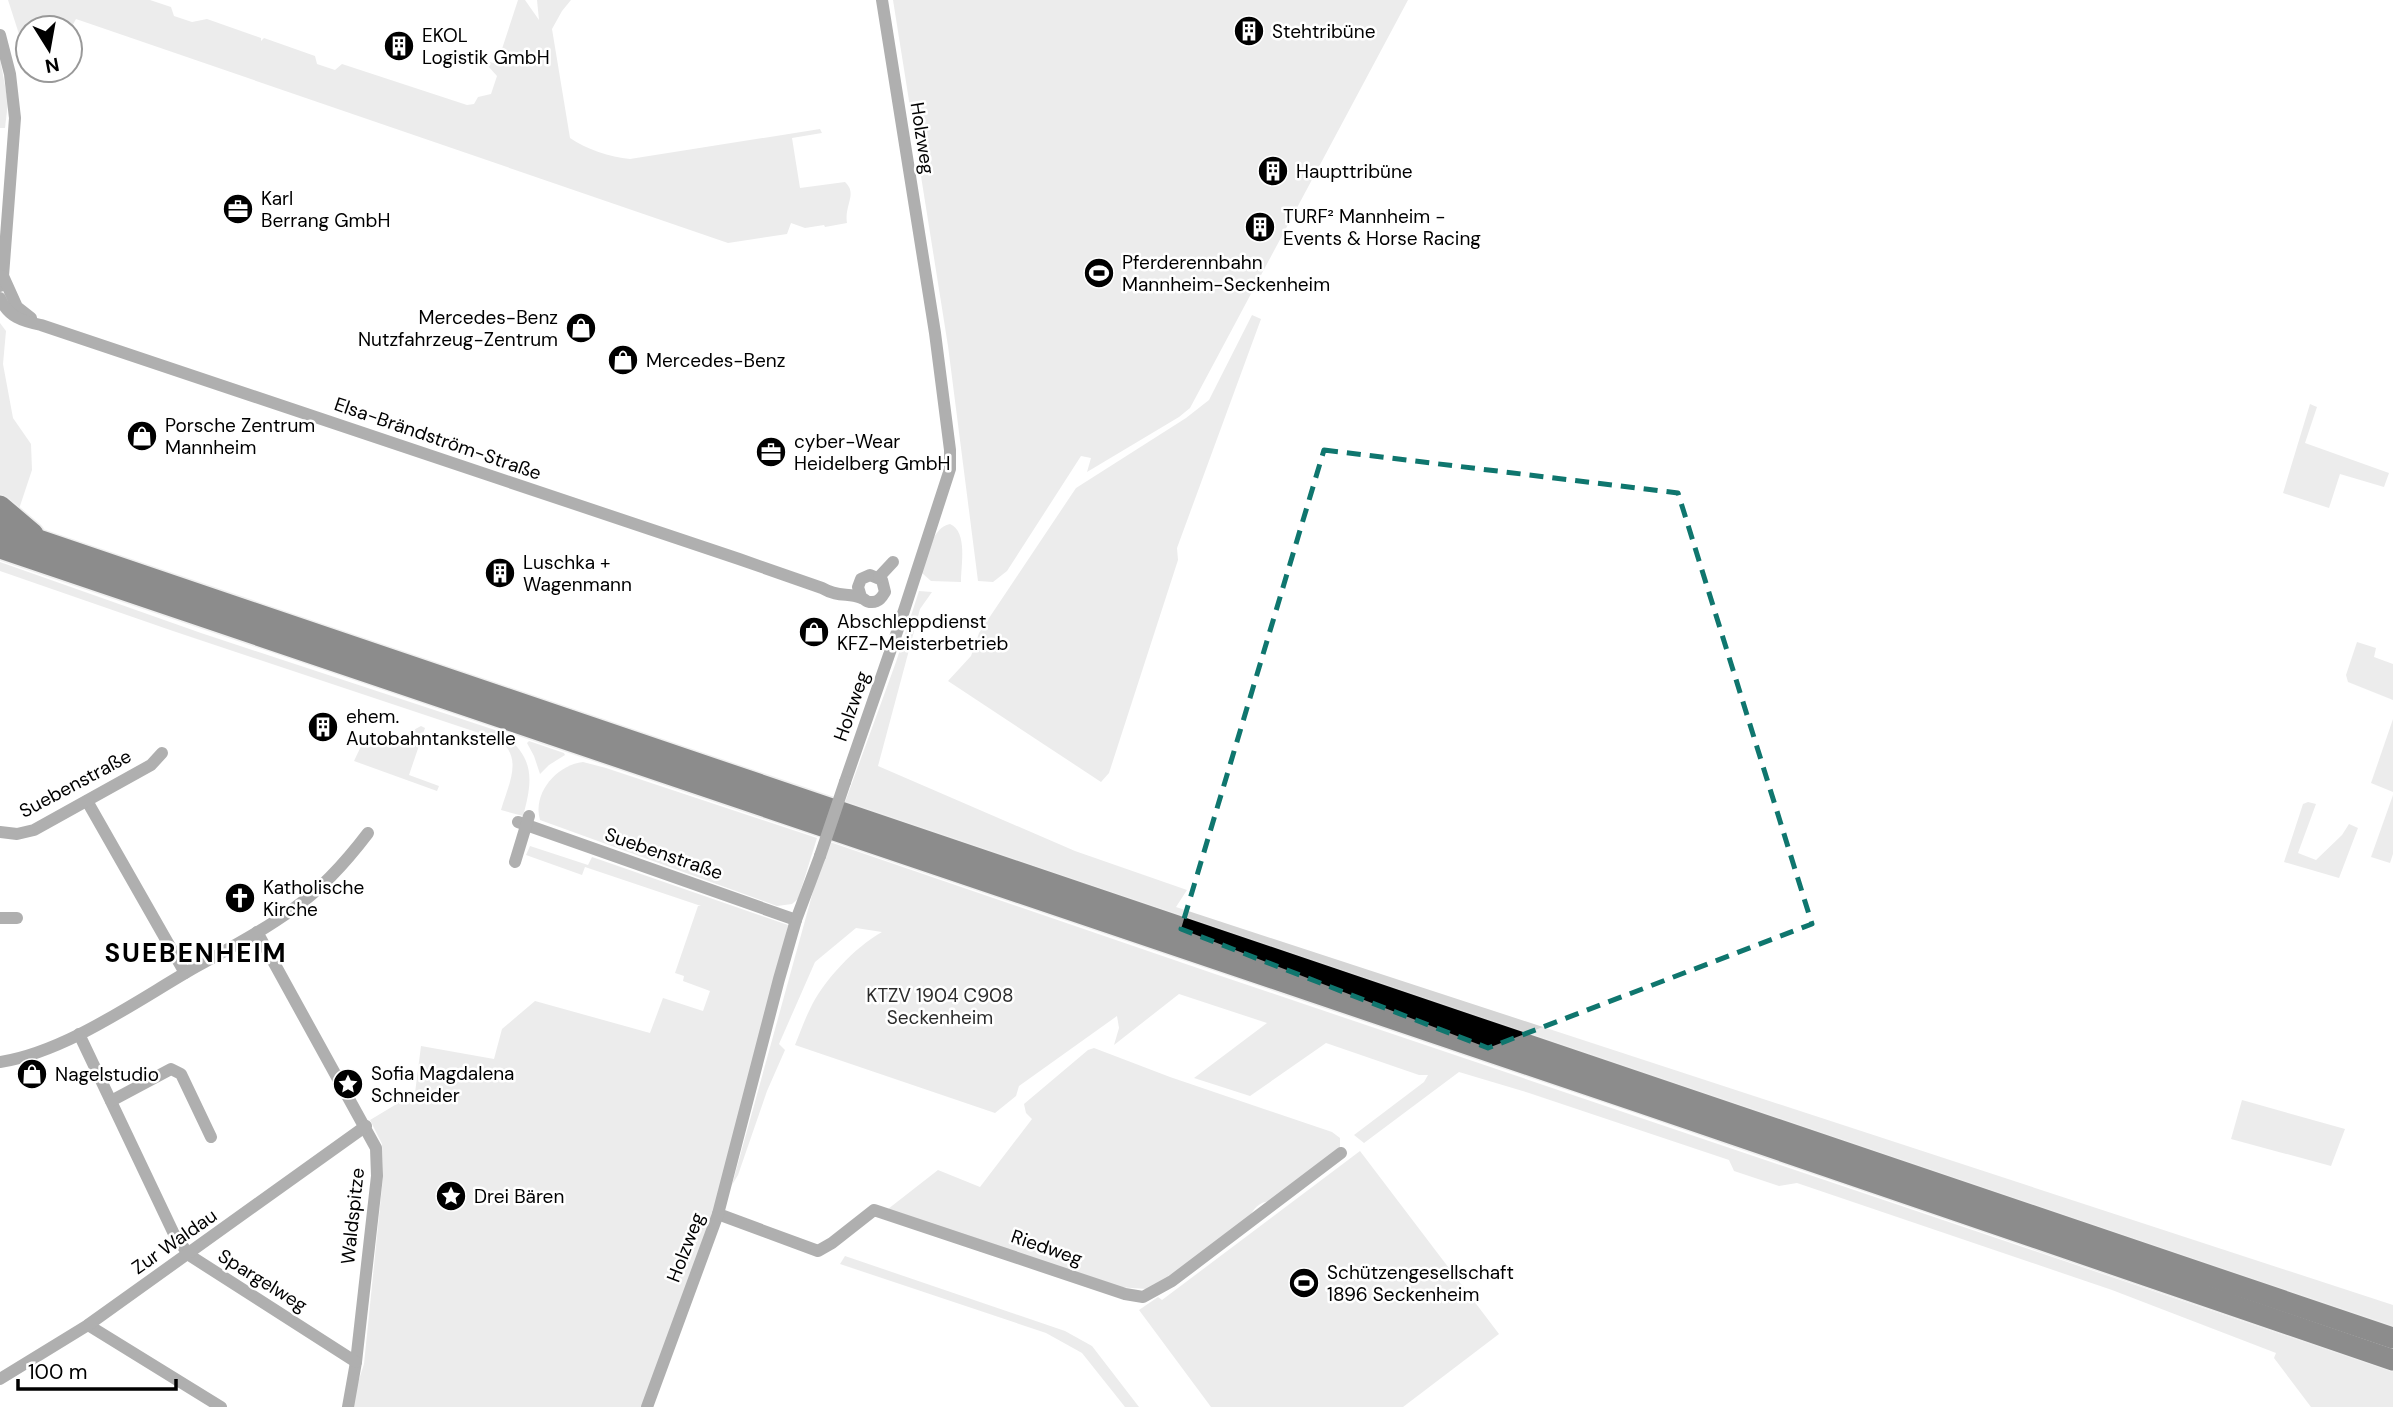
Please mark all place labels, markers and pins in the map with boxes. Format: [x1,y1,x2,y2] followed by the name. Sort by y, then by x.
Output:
[1232,14,1266,48] building icon: Stehtribüne
[1272,19,1375,44] place label: Stehtribüne
[422,23,550,70] place label: EKOL Logistik GmbH
[382,29,416,63] building icon: EKOL Logistik GmbH
[1256,154,1290,188] building icon: Haupttribüne
[1296,159,1413,184] place label: Haupttribüne
[261,186,390,233] place label: Karl Berrang GmbH
[221,192,255,226] office icon: Karl Berrang GmbH
[1283,204,1481,251] place label: TURF² Mannheim - Events & Horse Racing
[1243,210,1277,244] building icon: TURF² Mannheim - Events & Horse Racing
[1122,250,1330,297] place label: Pferderennbahn Mannheim-Seckenheim
[1082,256,1116,290] sports icon: Pferderennbahn Mannheim-Seckenheim
[358,305,558,352] place label: Mercedes-Benz Nutzfahrzeug-Zentrum
[564,311,598,345] shop icon: Mercedes-Benz Nutzfahrzeug-Zentrum
[606,343,640,377] shop icon: Mercedes-Benz
[646,348,785,373] place label: Mercedes-Benz
[165,413,315,460] place label: Porsche Zentrum Mannheim
[125,419,159,453] shop icon: Porsche Zentrum Mannheim
[794,429,951,476] place label: cyber-Wear Heidelberg GmbH
[754,435,788,469] office icon: cyber-Wear Heidelberg GmbH
[523,550,632,597] place label: Luschka + Wagenmann
[483,556,517,590] building icon: Luschka + Wagenmann
[837,609,1008,656] place label: Abschleppdienst KFZ-Meisterbetrieb
[797,615,831,649] shop icon: Abschleppdienst KFZ-Meisterbetrieb
[346,704,516,751] place label: ehem. Autobahntankstelle
[306,710,340,744] building icon: ehem. Autobahntankstelle
[263,875,364,922] place label: Katholische Kirche
[223,881,257,915] church icon: Katholische Kirche
[15,1057,49,1091] shop icon: Nagelstudio
[371,1061,514,1108] place label: Sofia Magdalena Schneider
[55,1062,159,1087] place label: Nagelstudio
[331,1067,365,1101] place icon: Sofia Magdalena Schneider
[434,1179,468,1213] place icon: Drei Bären
[474,1184,564,1209] place label: Drei Bären
[1327,1260,1514,1307] place label: Schützengesellschaft 1896 Seckenheim
[1287,1266,1321,1300] sports icon: Schützengesellschaft 1896 Seckenheim

